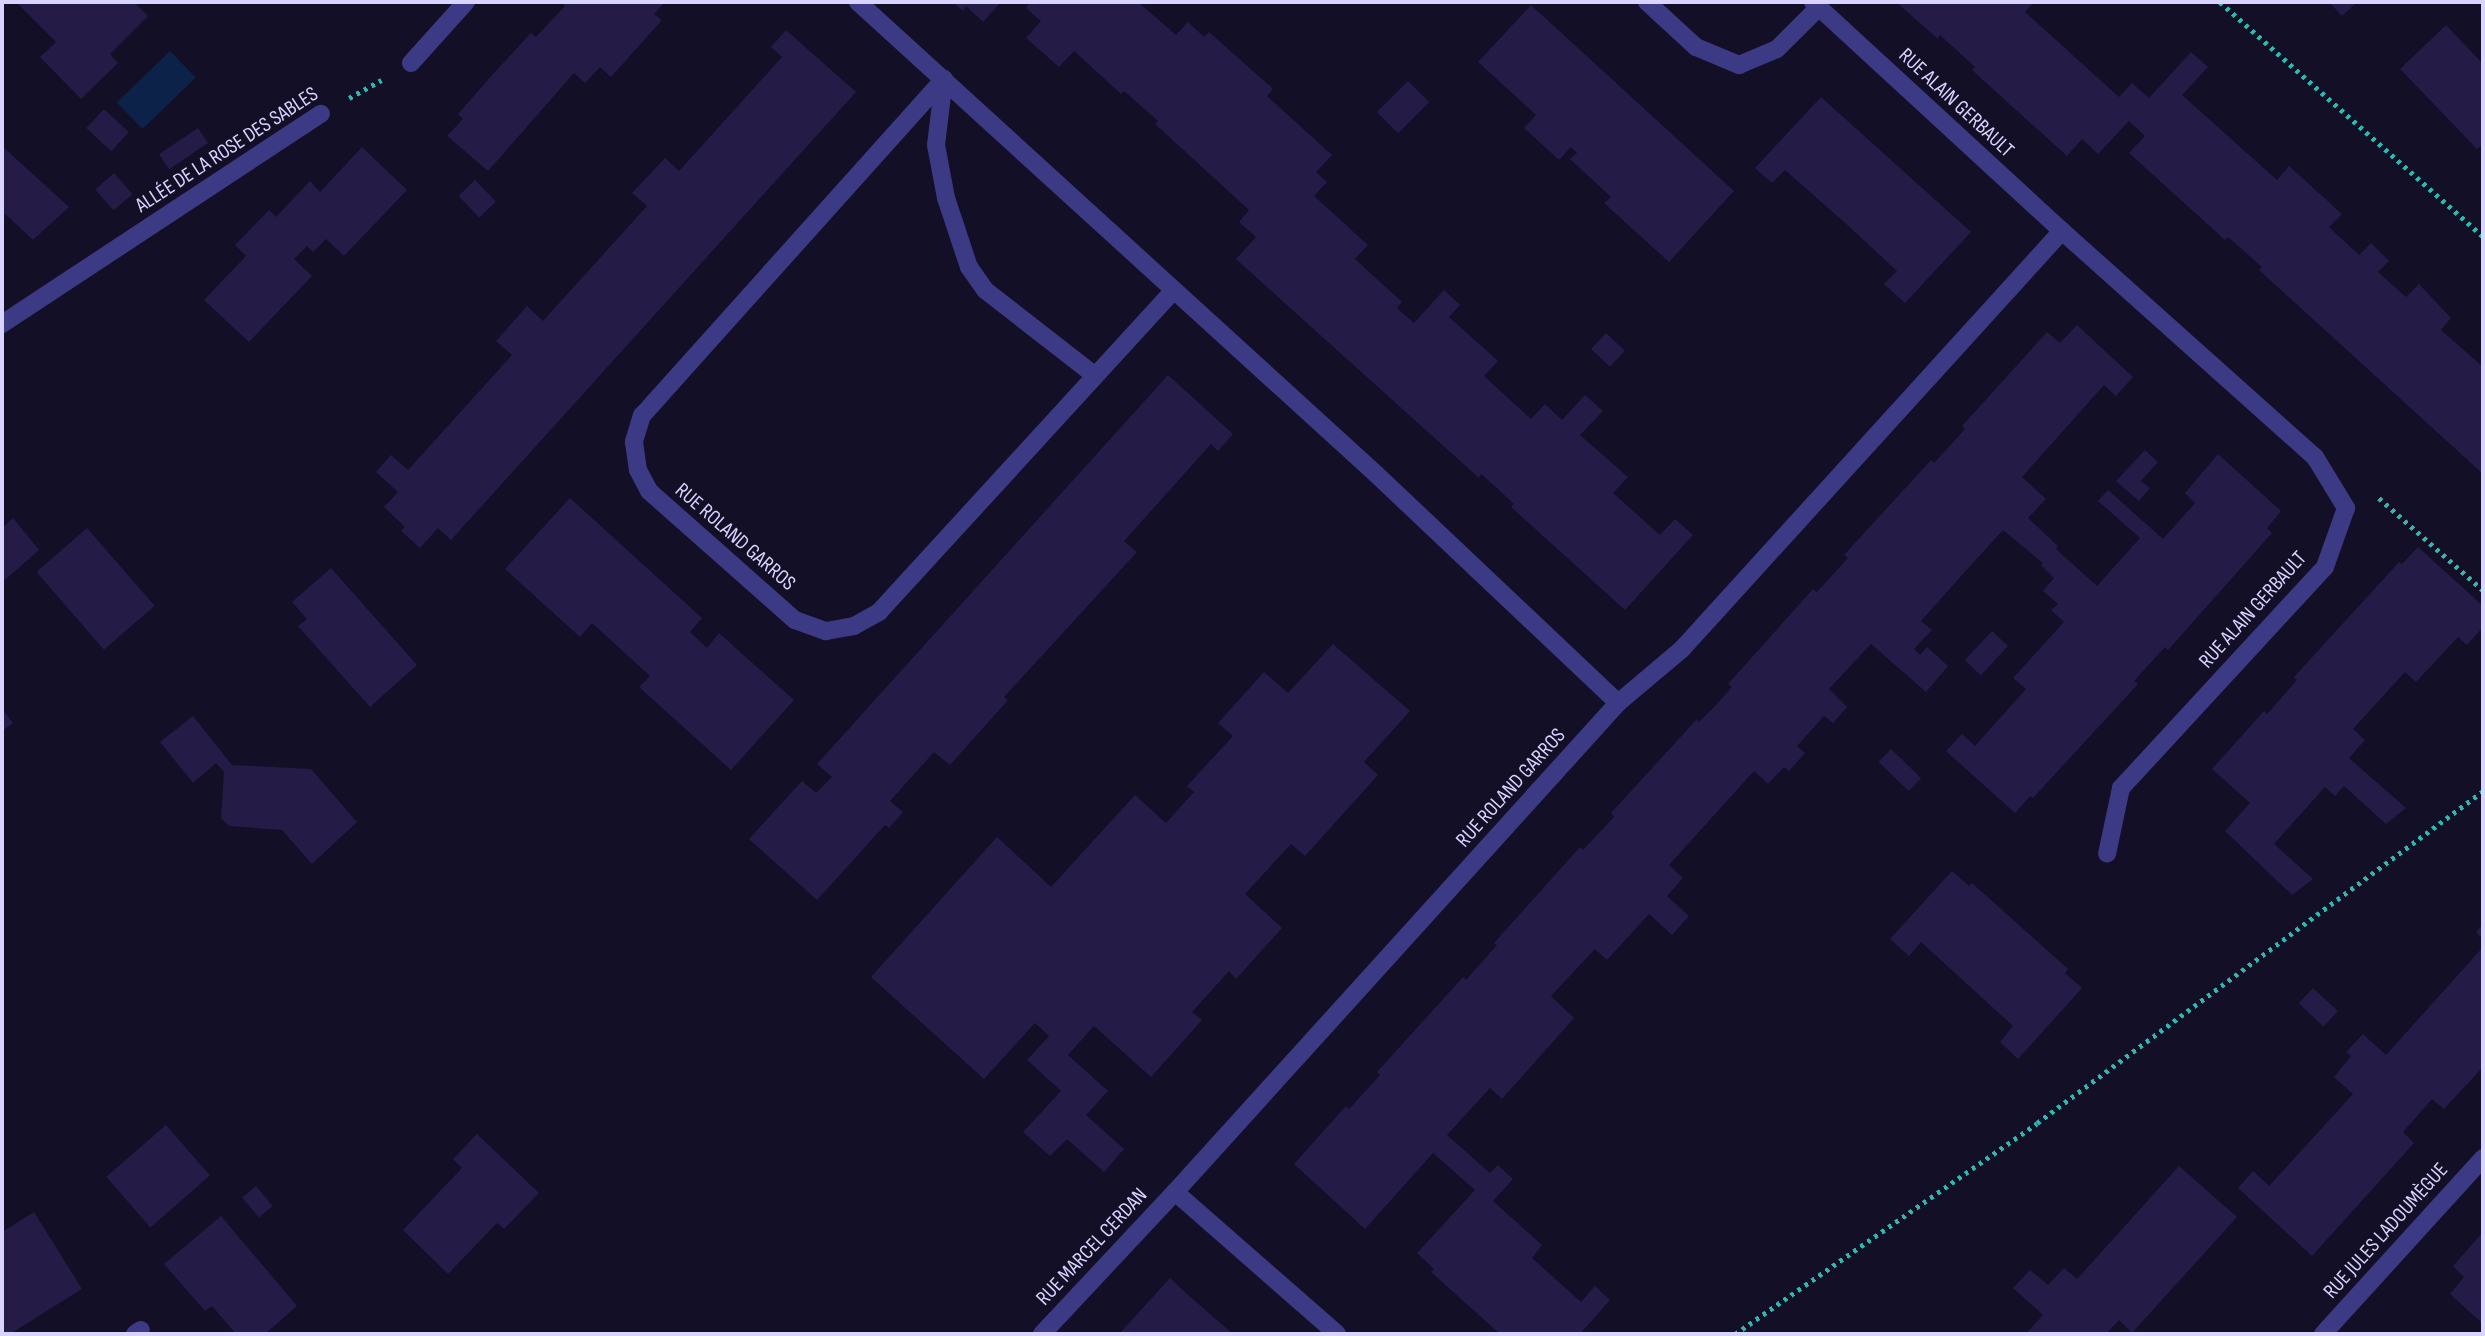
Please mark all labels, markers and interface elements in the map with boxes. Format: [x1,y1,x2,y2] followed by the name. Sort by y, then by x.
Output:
[1893,43,2019,163] street label: RUE ALAIN GERBAULT
[131,82,323,218] street label: ALLÉE DE LA ROSE DES SABLES
[670,478,800,596] street label: RUE ROLAND GARROS
[2194,546,2312,674] street label: RUE ALAIN GERBAULT
[1451,723,1571,853] street label: RUE ROLAND GARROS
[2318,1158,2454,1304] street label: RUE JULES LADOUMÈGUE
[1031,1183,1153,1311] street label: RUE MARCEL CERDAN

